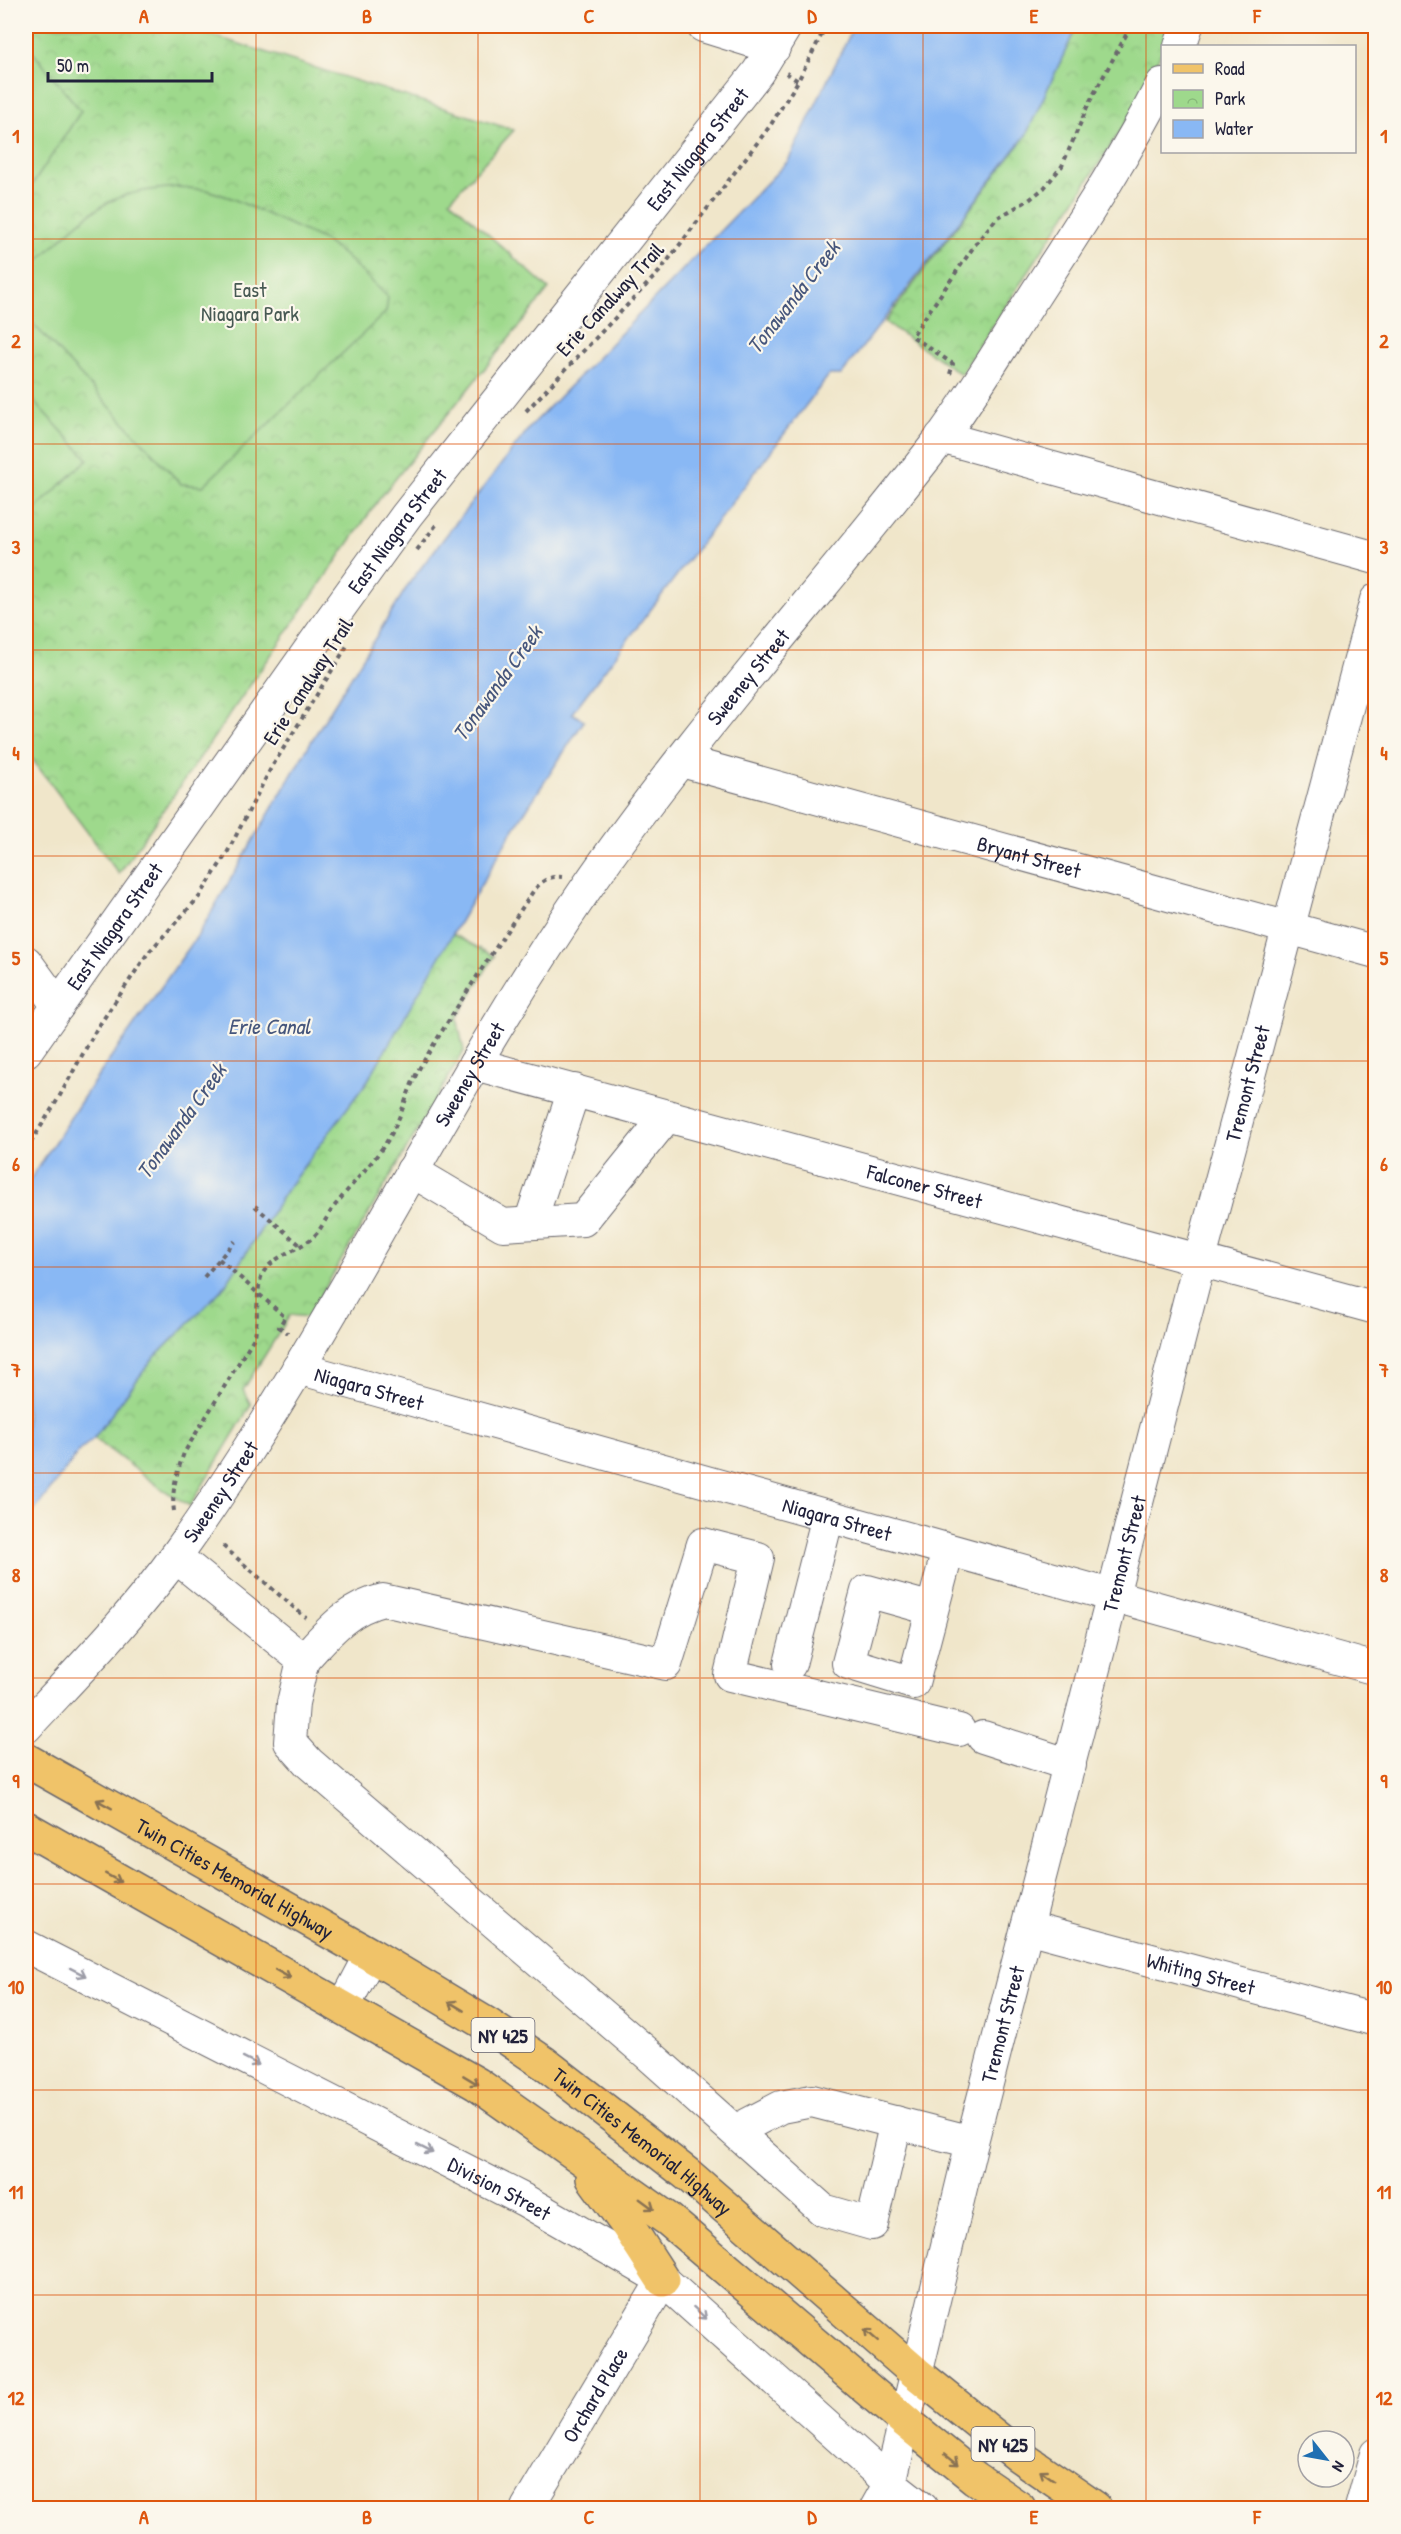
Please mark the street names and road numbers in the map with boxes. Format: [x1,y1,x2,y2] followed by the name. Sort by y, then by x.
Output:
[639,80,756,216] street label: East Niagara Street
[549,235,671,362] street label: Erie Canalway Trail
[340,461,454,599] street label: East Niagara Street
[256,611,360,750] street label: Erie Canalway Trail
[700,622,796,731] street label: Sweeney Street
[974,828,1085,885] street label: Bryant Street
[59,856,170,995] street label: East Niagara Street
[427,1016,512,1132] street label: Sweeney Street
[1217,1021,1277,1145] street label: Tremont Street
[863,1156,986,1215] street label: Falconer Street
[312,1359,428,1417] street label: Niagara Street
[176,1434,265,1548] street label: Sweeney Street
[780,1490,896,1548] street label: Niagara Street
[1095,1491,1153,1615] street label: Tremont Street
[131,1811,339,1946] street label: Twin Cities Memorial Highway
[1144,1945,1259,2002] street label: Whiting Street
[973,1962,1031,2086] street label: Tremont Street
[472,2018,534,2052] road number: NY 425
[546,2060,739,2222] street label: Twin Cities Memorial Highway
[443,2149,557,2227] street label: Division Street
[555,2341,634,2448] street label: Orchard Place
[972,2427,1034,2461] road number: NY 425

